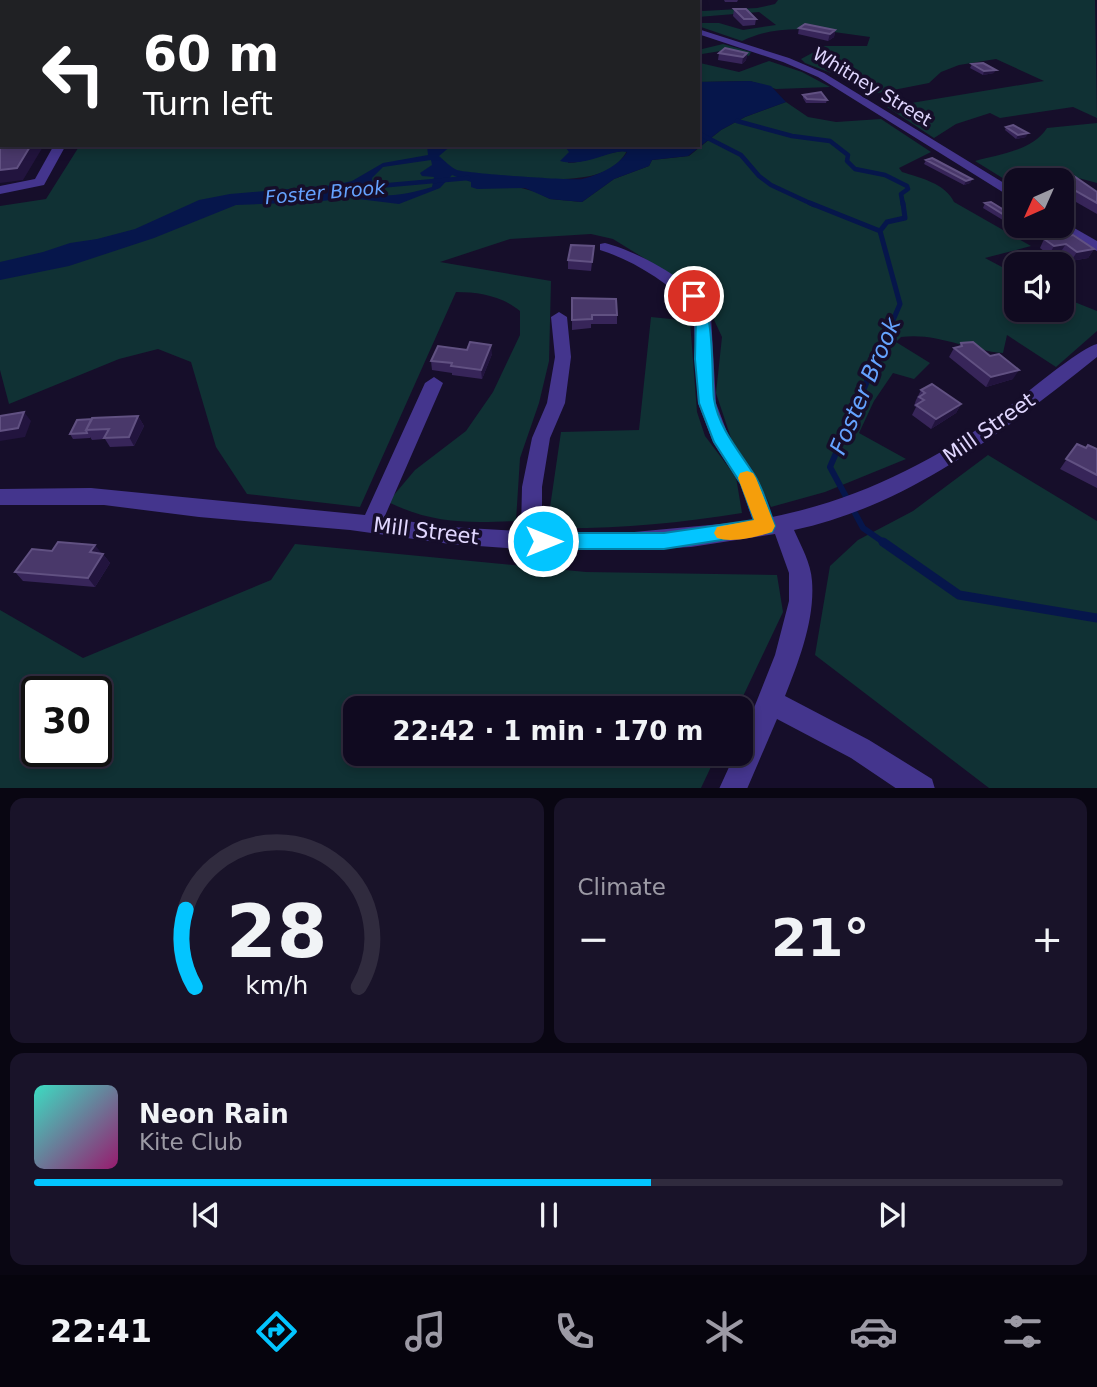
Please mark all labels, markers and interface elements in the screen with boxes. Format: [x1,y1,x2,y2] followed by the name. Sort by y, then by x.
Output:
[143,26,279,83] text: 60 m
[28,28,119,119] icon: left
[809,43,935,130] street label: Whitney Street
[143,85,273,123] text: Turn left
[1004,168,1074,238] north arrow
[1004,168,1074,322] map controls
[264,176,387,208] water label: Foster Brook
[1004,252,1074,322] button: sound
[664,266,724,326] pin
[675,277,713,315] icon: arrive
[825,312,906,458] water label: Foster Brook
[939,388,1039,468] street label: Mill Street
[506,504,580,578] position arrow
[372,513,480,549] street label: Mill Street
[21,676,112,767] speed limit sign: 30
[393,716,703,746] text: 22:42 · 1 min · 170 m
[578,874,666,900] text: Climate
[226,889,327,974] text: 28
[771,908,869,968] text: 21°
[578,917,609,961] text: −
[1031,917,1063,961] text: +
[245,970,308,999] text: km/h
[139,1099,289,1129] text: Neon Rain
[139,1129,243,1155] text: Kite Club
[187,1196,225,1234] icon: previous
[530,1196,568,1234] icon: pause
[873,1196,911,1234] icon: next
[252,1307,301,1356] icon: directions
[401,1307,450,1356] icon: music
[550,1307,599,1356] icon: phone
[700,1307,749,1356] icon: climate
[849,1307,898,1356] icon: car
[998,1307,1047,1356] icon: filters
[50,1312,152,1350] text: 22:41

